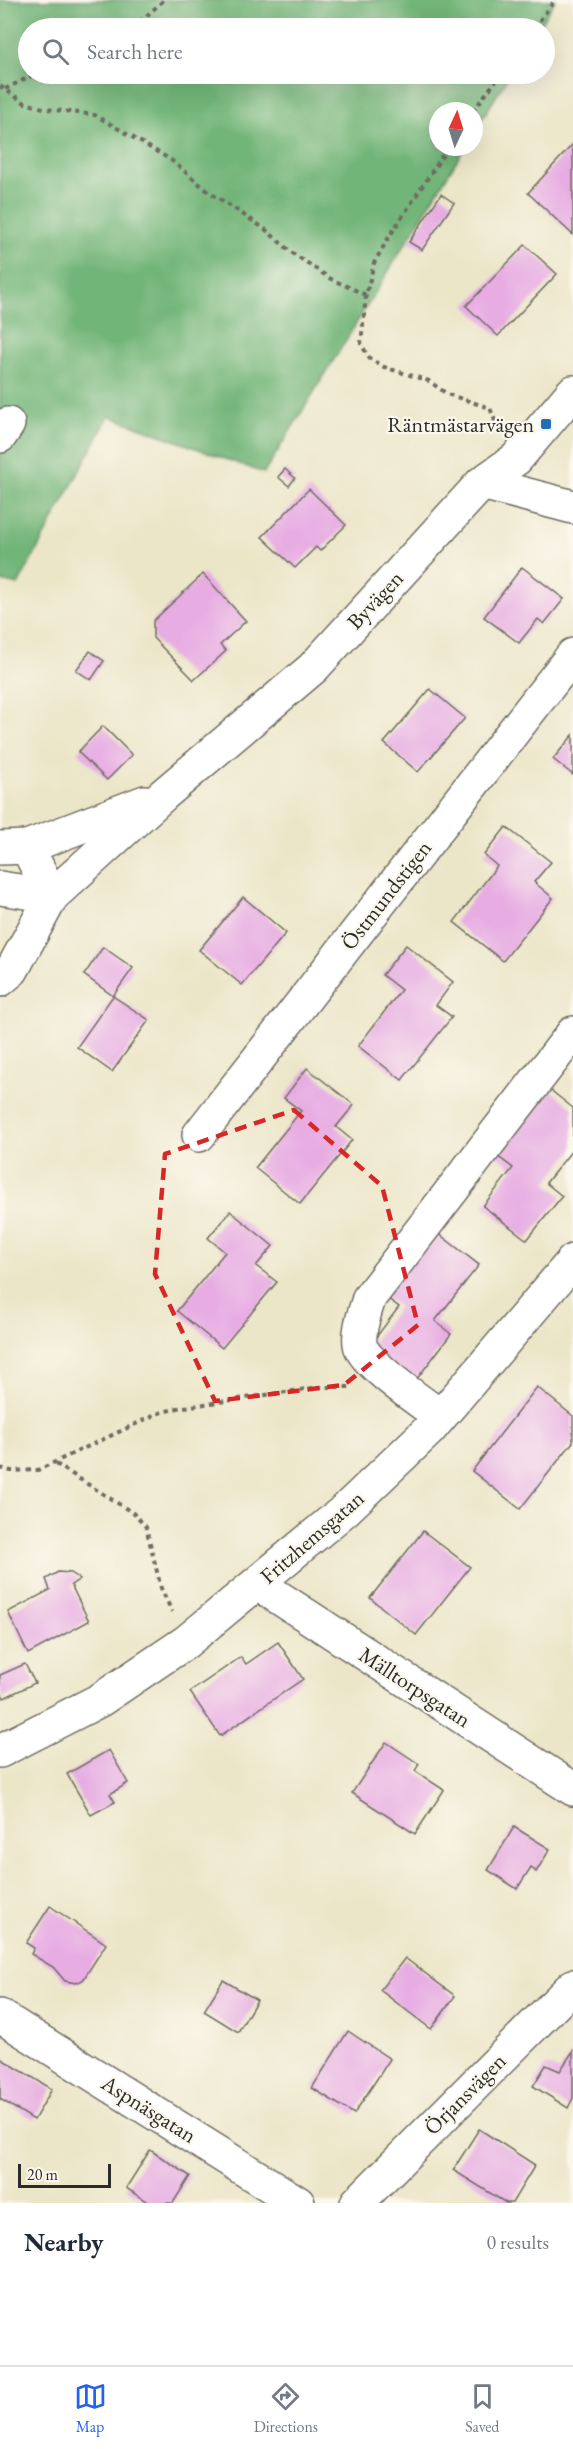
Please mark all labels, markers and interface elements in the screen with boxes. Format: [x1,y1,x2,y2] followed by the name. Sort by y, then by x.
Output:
[18,18,555,84] search box
[39,35,72,68] icon: search
[87,37,182,66] text: Search here
[429,102,483,156] north arrow
[387,410,534,439] place label: Räntmästarvägen
[539,417,553,431] marker: Räntmästarvägen
[340,564,410,636] street label: Byvägen
[334,834,438,956] street label: Östmundstigen
[254,1483,370,1590] street label: Fritzhemsgatan
[353,1640,477,1734] street label: Mälltorpsgatan
[418,2047,512,2141] street label: Örjansvägen
[95,2068,202,2150] street label: Aspnäsgatan
[18,2161,111,2188] scale bar
[27,2164,58,2185] text: 20 m
[24,2225,104,2259] text: Nearby
[486,2229,549,2255] text: 0 results
[74,2380,107,2437] tab: Map
[254,2380,318,2437] tab: Directions
[465,2380,499,2437] tab: Saved

